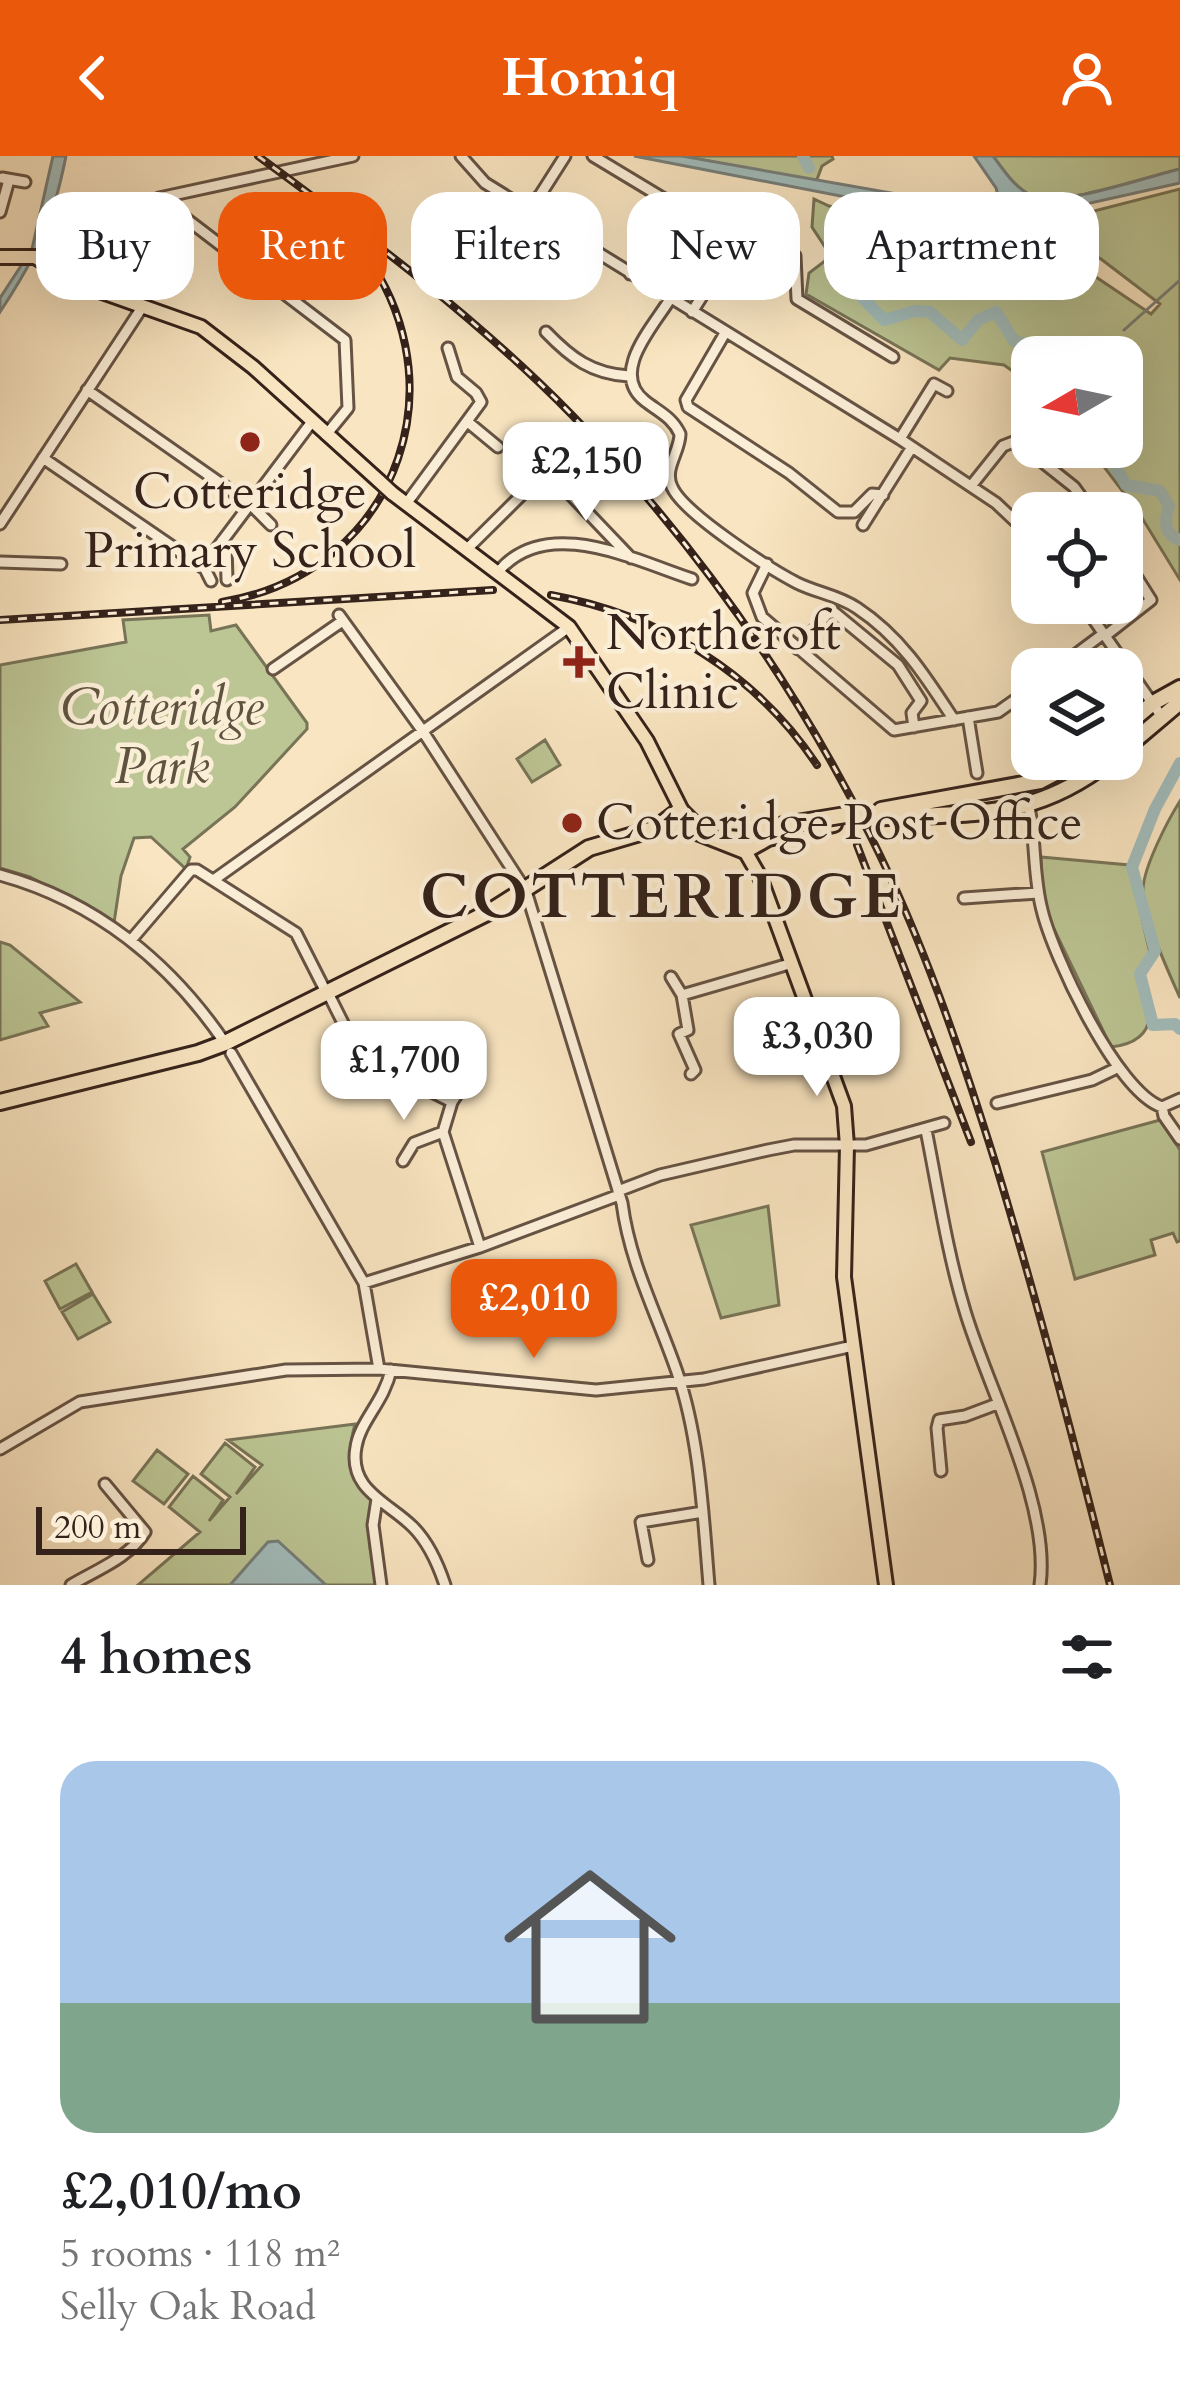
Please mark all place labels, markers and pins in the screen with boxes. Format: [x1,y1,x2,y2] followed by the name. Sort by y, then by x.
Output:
[488,422,684,524] pin: £2,150
[237,429,263,455] marker: Cotteridge Primary School
[84,457,416,586] place label: Cotteridge Primary School
[606,598,841,727] place label: Northcroft Clinic
[563,646,595,678] marker: Northcroft Clinic
[596,788,1083,858] place label: Cotteridge Post Office
[559,810,585,836] marker: Cotteridge Post Office
[719,997,915,1099] pin: £3,030
[306,1021,502,1123] pin: £1,700
[436,1259,632,1361] pin: £2,010

